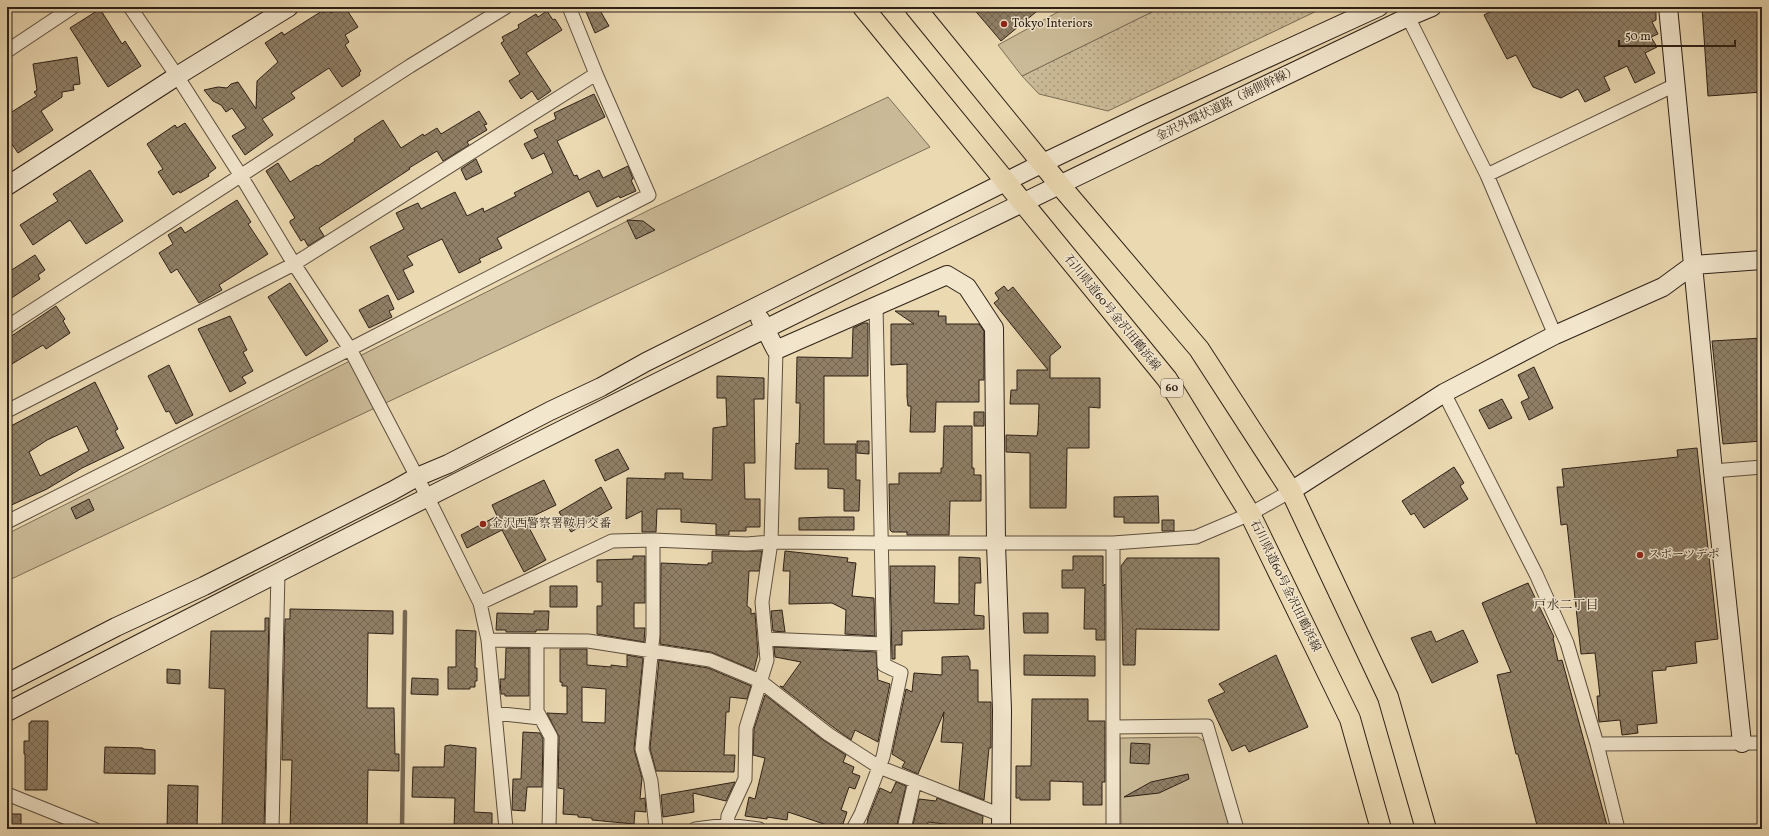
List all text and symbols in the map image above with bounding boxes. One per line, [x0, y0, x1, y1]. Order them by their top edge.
place label: Tokyo Interiors [1012, 16, 1093, 32]
marker: Tokyo Interiors [999, 19, 1009, 29]
scale bar [1619, 22, 1735, 48]
text: 50 m [1625, 29, 1651, 45]
street label: 金沢外環状道路（海側幹線） [1153, 63, 1301, 145]
street label: 石川県道60号金沢田鶴浜線 [1060, 252, 1164, 374]
road number: 60 [1161, 379, 1183, 397]
place label: 金沢西警察署鞍月交番 [491, 516, 611, 532]
street label: 石川県道60号金沢田鶴浜線 [1246, 517, 1324, 655]
marker: 金沢西警察署鞍月交番 [478, 519, 488, 529]
place label: スポーツデポ [1648, 547, 1720, 563]
marker: スポーツデポ [1635, 550, 1645, 560]
district label: 戸水二丁目 [1533, 597, 1599, 615]

